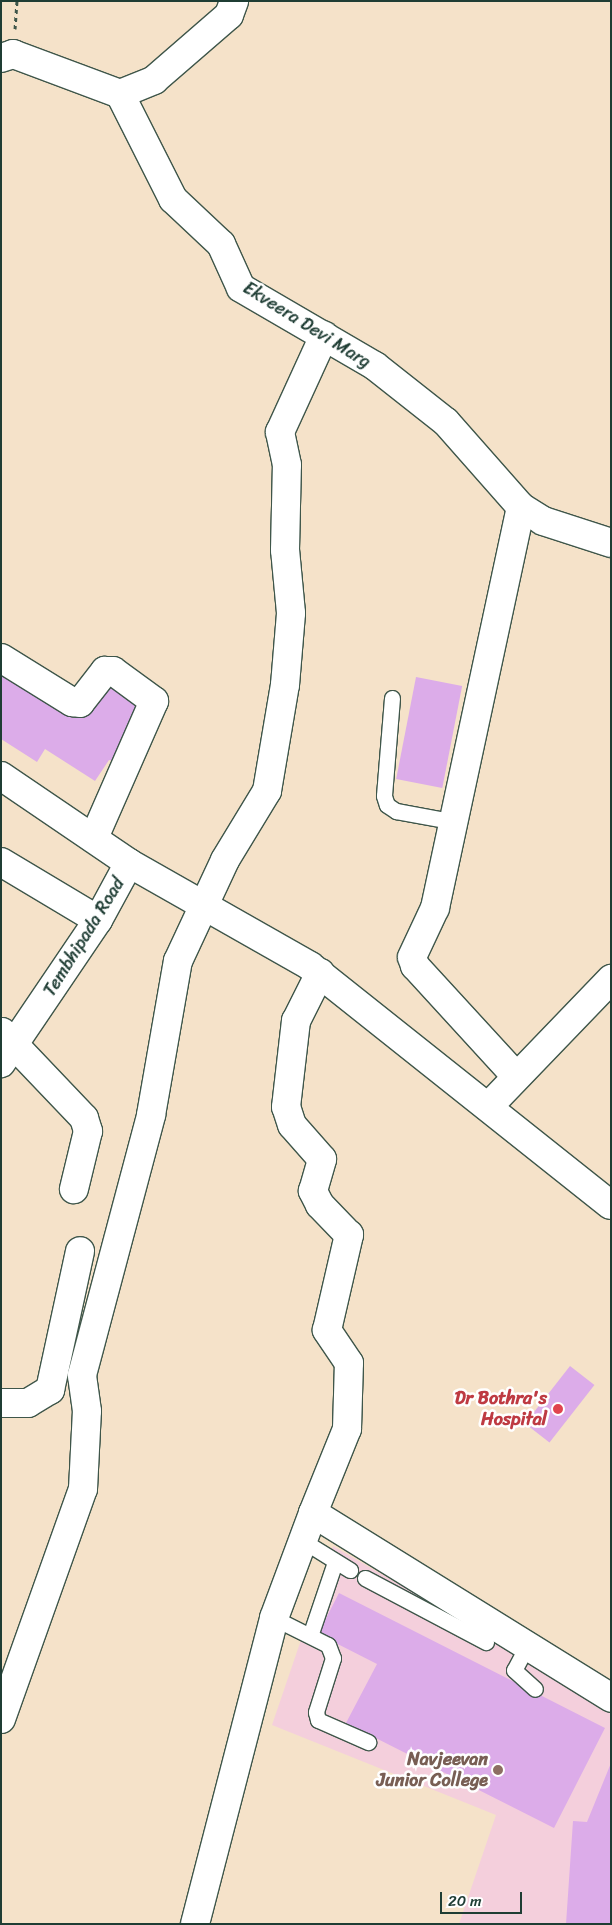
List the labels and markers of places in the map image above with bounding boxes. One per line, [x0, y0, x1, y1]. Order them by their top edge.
place label: Dr Bothra's Hospital [455, 1388, 547, 1430]
marker: Dr Bothra's Hospital [551, 1402, 565, 1416]
place label: Navjeevan Junior College [377, 1749, 488, 1792]
marker: Navjeevan Junior College [492, 1764, 504, 1776]

